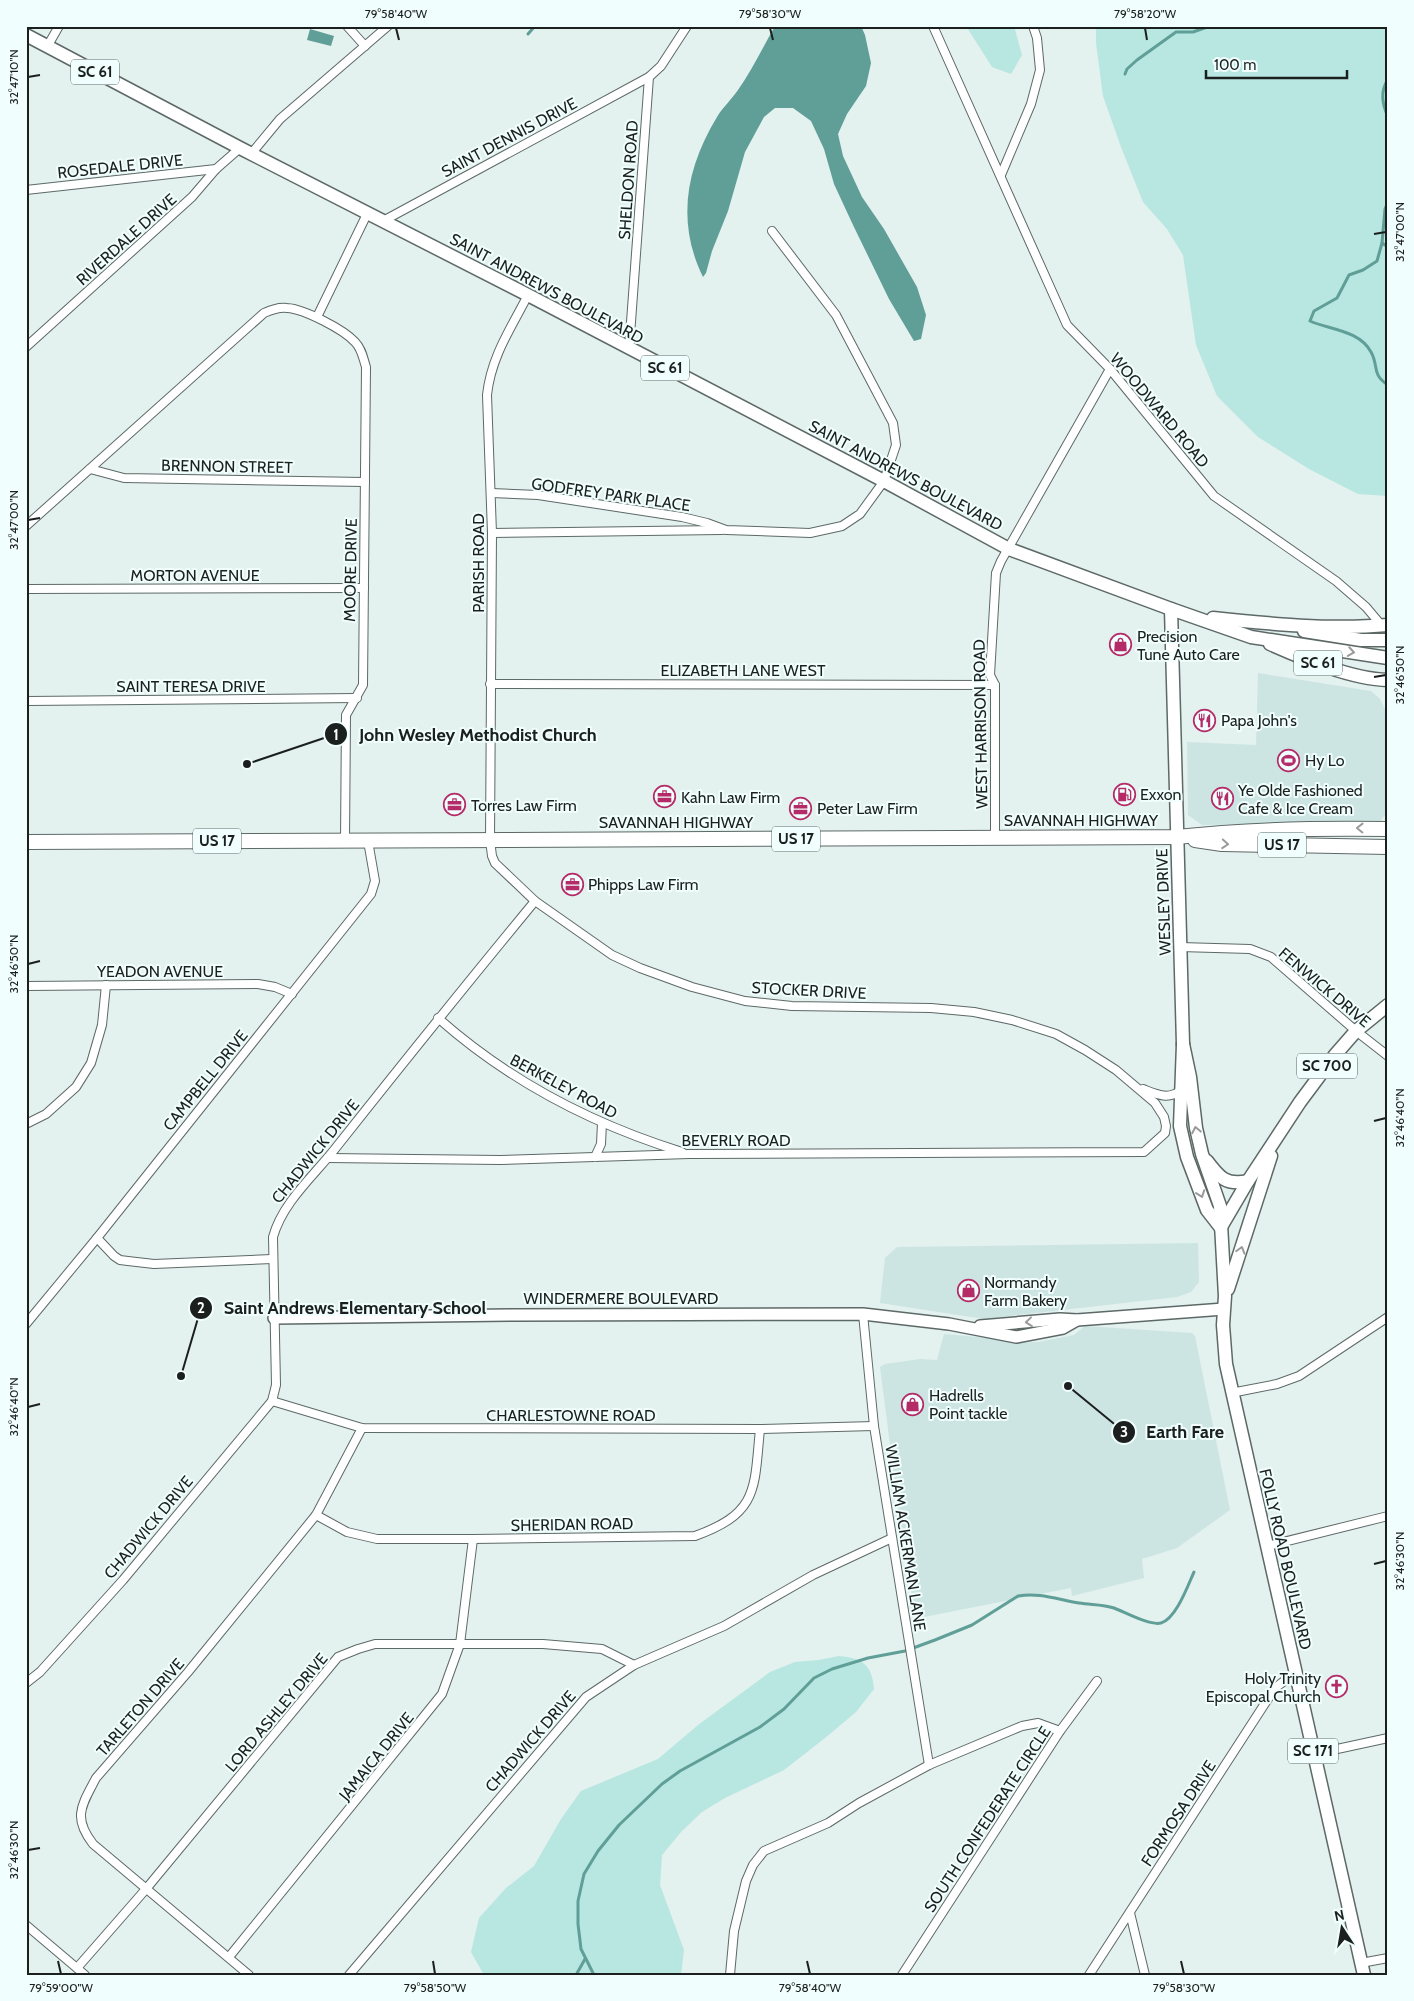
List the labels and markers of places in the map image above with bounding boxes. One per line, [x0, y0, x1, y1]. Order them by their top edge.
place label: Precision Tune Auto Care [1137, 627, 1240, 664]
shop icon: Precision Tune Auto Care [1109, 633, 1133, 657]
restaurant icon: Papa John's [1193, 708, 1217, 732]
place label: Papa John's [1221, 711, 1297, 730]
callout: John Wesley Methodist Church [324, 718, 606, 751]
sports icon: Hy Lo [1277, 748, 1301, 772]
place label: Hy Lo [1305, 751, 1345, 770]
place label: Ye Olde Fashioned Cafe & Ice Cream [1237, 781, 1363, 818]
fuel station icon: Exxon [1112, 782, 1136, 806]
office icon: Kahn Law Firm [653, 785, 677, 809]
place label: Exxon [1140, 785, 1182, 804]
restaurant icon: Ye Olde Fashioned Cafe & Ice Cream [1210, 787, 1234, 811]
place label: Kahn Law Firm [681, 788, 780, 807]
office icon: Torres Law Firm [443, 793, 467, 817]
place label: Torres Law Firm [471, 796, 577, 815]
office icon: Peter Law Firm [789, 796, 813, 820]
place label: Peter Law Firm [817, 799, 918, 818]
office icon: Phipps Law Firm [560, 872, 584, 896]
place label: Phipps Law Firm [588, 875, 699, 894]
place label: Normandy Farm Bakery [984, 1273, 1067, 1310]
shop icon: Normandy Farm Bakery [956, 1279, 980, 1303]
callout: Saint Andrews Elementary School [188, 1291, 496, 1324]
place label: Hadrells Point tackle [929, 1386, 1007, 1423]
shop icon: Hadrells Point tackle [901, 1392, 925, 1416]
callout: Earth Fare [1111, 1416, 1234, 1449]
place label: Holy Trinity Episcopal Church [1206, 1669, 1321, 1706]
church icon: Holy Trinity Episcopal Church [1325, 1675, 1349, 1699]

